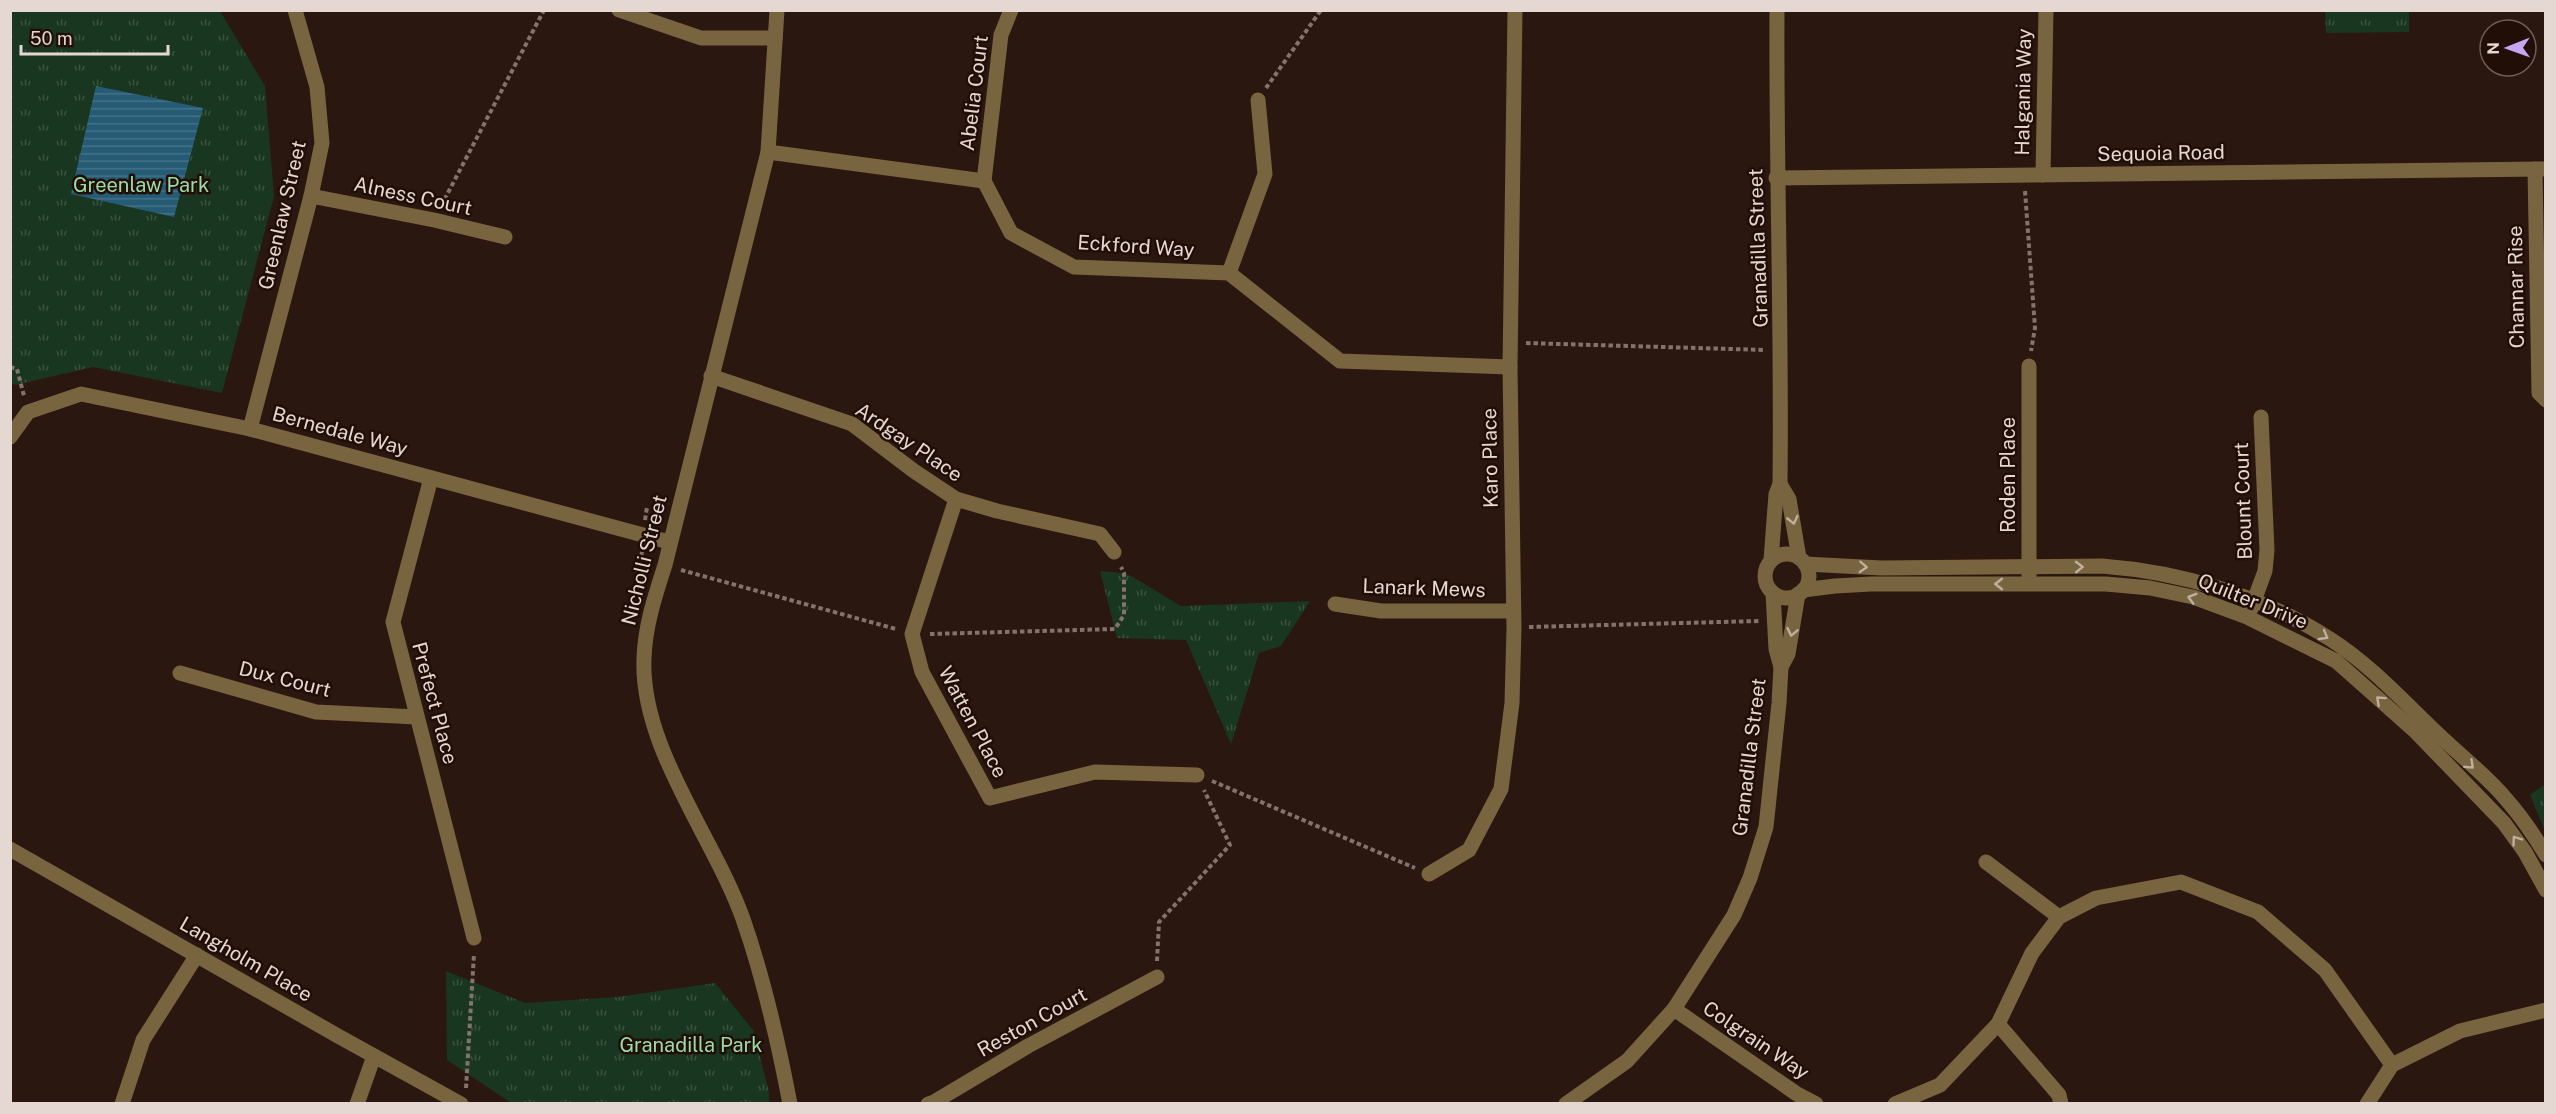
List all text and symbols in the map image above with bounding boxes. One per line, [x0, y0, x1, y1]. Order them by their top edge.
scale bar [21, 18, 168, 56]
north arrow [2478, 18, 2538, 78]
text: 50 m [30, 28, 73, 49]
street label: Halgania Way [2010, 28, 2036, 156]
street label: Abelia Court [955, 34, 993, 152]
text: N [2484, 42, 2503, 55]
street label: Greenlaw Street [253, 138, 311, 292]
street label: Sequoia Road [2097, 140, 2225, 166]
street label: Granadilla Street [1743, 168, 1773, 328]
street label: Alness Court [352, 172, 474, 220]
park label: Greenlaw Park [73, 173, 209, 197]
street label: Channar Rise [2503, 225, 2529, 349]
street label: Eckford Way [1077, 230, 1196, 262]
street label: Ardgay Place [851, 397, 967, 487]
street label: Bernedale Way [270, 401, 411, 461]
street label: Karo Place [1477, 408, 1503, 508]
street label: Roden Place [1996, 417, 2020, 533]
street label: Blount Court [2229, 442, 2257, 560]
street label: Nicholli Street [616, 492, 672, 628]
one-way arrow [1786, 515, 1799, 525]
one-way arrow [2075, 560, 2084, 573]
one-way arrow [1859, 561, 1868, 574]
street label: Quilter Drive [2195, 568, 2311, 634]
street label: Lanark Mews [1362, 574, 1486, 602]
one-way arrow [1994, 578, 2003, 590]
one-way arrow [2188, 593, 2198, 605]
one-way arrow [1786, 626, 1799, 636]
one-way arrow [2318, 629, 2328, 640]
street label: Prefect Place [407, 639, 463, 767]
street label: Dux Court [237, 656, 333, 702]
street label: Watten Place [934, 662, 1012, 782]
street label: Granadilla Street [1727, 677, 1771, 837]
one-way arrow [2376, 696, 2387, 707]
one-way arrow [2464, 758, 2474, 769]
one-way arrow [2512, 835, 2523, 846]
street label: Langholm Place [175, 911, 317, 1007]
street label: Reston Court [973, 982, 1091, 1062]
street label: Colgrain Way [1698, 996, 1814, 1084]
park label: Granadilla Park [619, 1033, 763, 1057]

